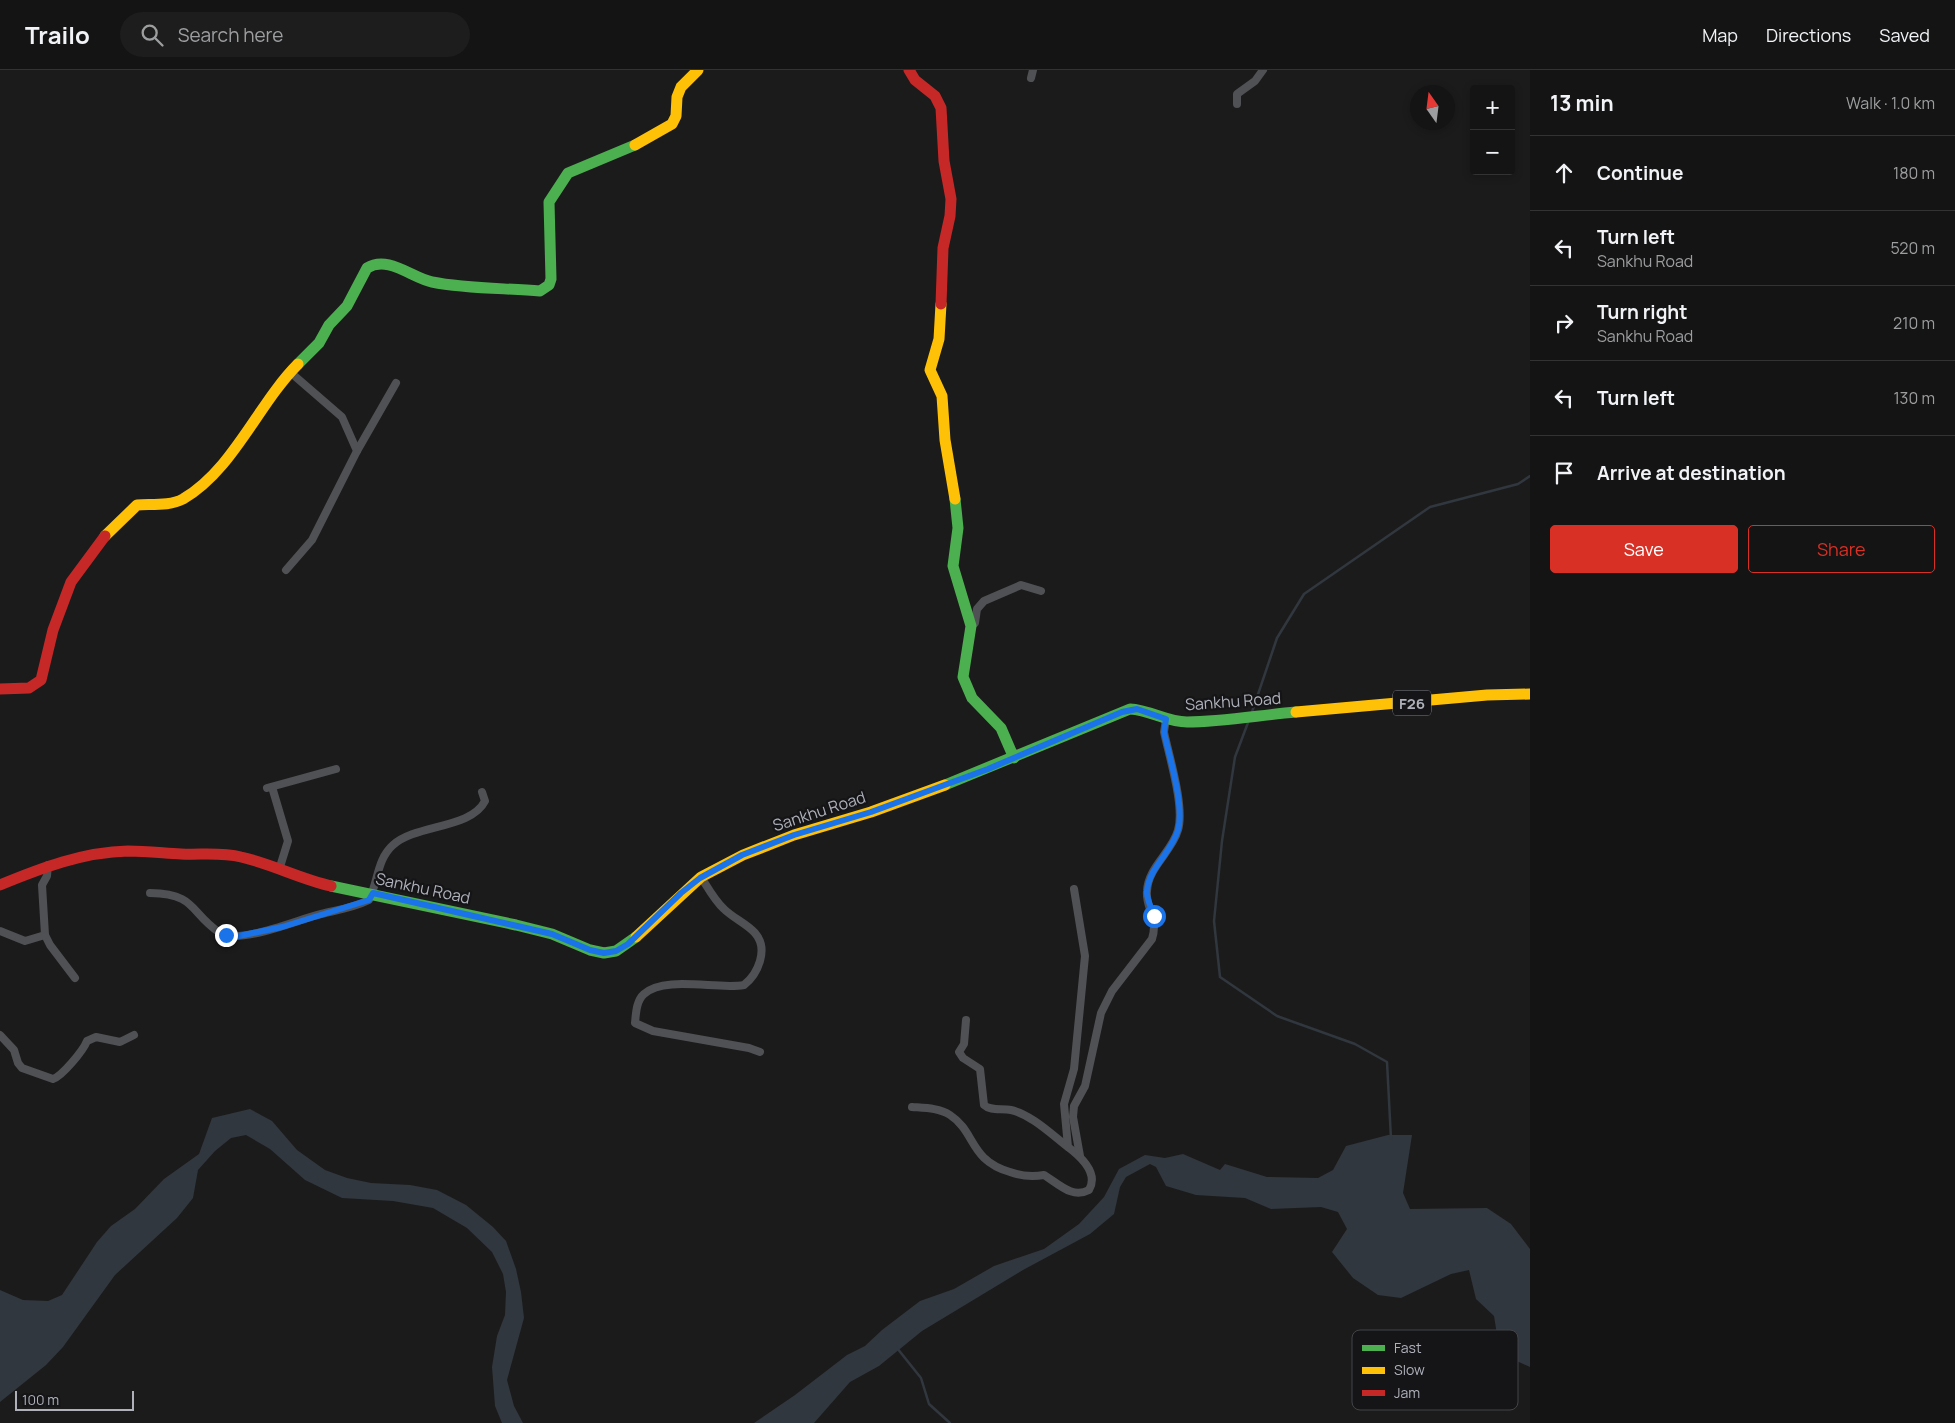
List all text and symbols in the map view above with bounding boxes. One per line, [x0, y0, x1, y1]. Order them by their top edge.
search box [120, 12, 470, 57]
text: Trailo [25, 18, 90, 51]
icon: search [138, 21, 166, 49]
text: Search here [178, 22, 283, 48]
text: Map [1702, 23, 1738, 47]
text: Directions [1766, 23, 1851, 47]
text: Saved [1879, 23, 1930, 47]
north arrow [1410, 85, 1455, 130]
map controls [1470, 85, 1515, 175]
button: + [1470, 85, 1515, 130]
text: 13 min [1550, 89, 1614, 117]
text: Walk · 1.0 km [1846, 92, 1935, 114]
button: − [1470, 130, 1515, 175]
icon: ahead [1550, 159, 1578, 187]
text: Continue [1597, 160, 1683, 186]
text: 180 m [1893, 162, 1935, 184]
text: Turn left [1597, 224, 1675, 250]
icon: left [1550, 234, 1578, 262]
text: 520 m [1891, 237, 1935, 259]
text: Sankhu Road [1597, 250, 1693, 272]
text: Turn right [1597, 299, 1687, 325]
icon: right [1550, 309, 1578, 337]
text: 210 m [1893, 312, 1935, 334]
text: Sankhu Road [1597, 325, 1693, 347]
icon: left [1550, 384, 1578, 412]
text: Turn left [1597, 385, 1675, 411]
text: 130 m [1893, 387, 1935, 409]
icon: arrive [1550, 459, 1578, 487]
text: Arrive at destination [1597, 460, 1786, 486]
button: Save [1550, 525, 1738, 573]
button: Share [1748, 525, 1935, 573]
street label: Sankhu Road [1184, 687, 1282, 715]
road number: F26 [1393, 690, 1431, 716]
street label: Sankhu Road [770, 786, 868, 836]
street label: Sankhu Road [374, 867, 472, 909]
route start [1143, 905, 1166, 928]
route end [215, 924, 238, 947]
legend [1352, 1330, 1518, 1410]
text: Fast [1394, 1338, 1422, 1357]
text: Slow [1394, 1360, 1425, 1379]
text: Jam [1394, 1383, 1420, 1402]
scale bar [15, 1388, 134, 1411]
text: 100 m [22, 1390, 59, 1409]

